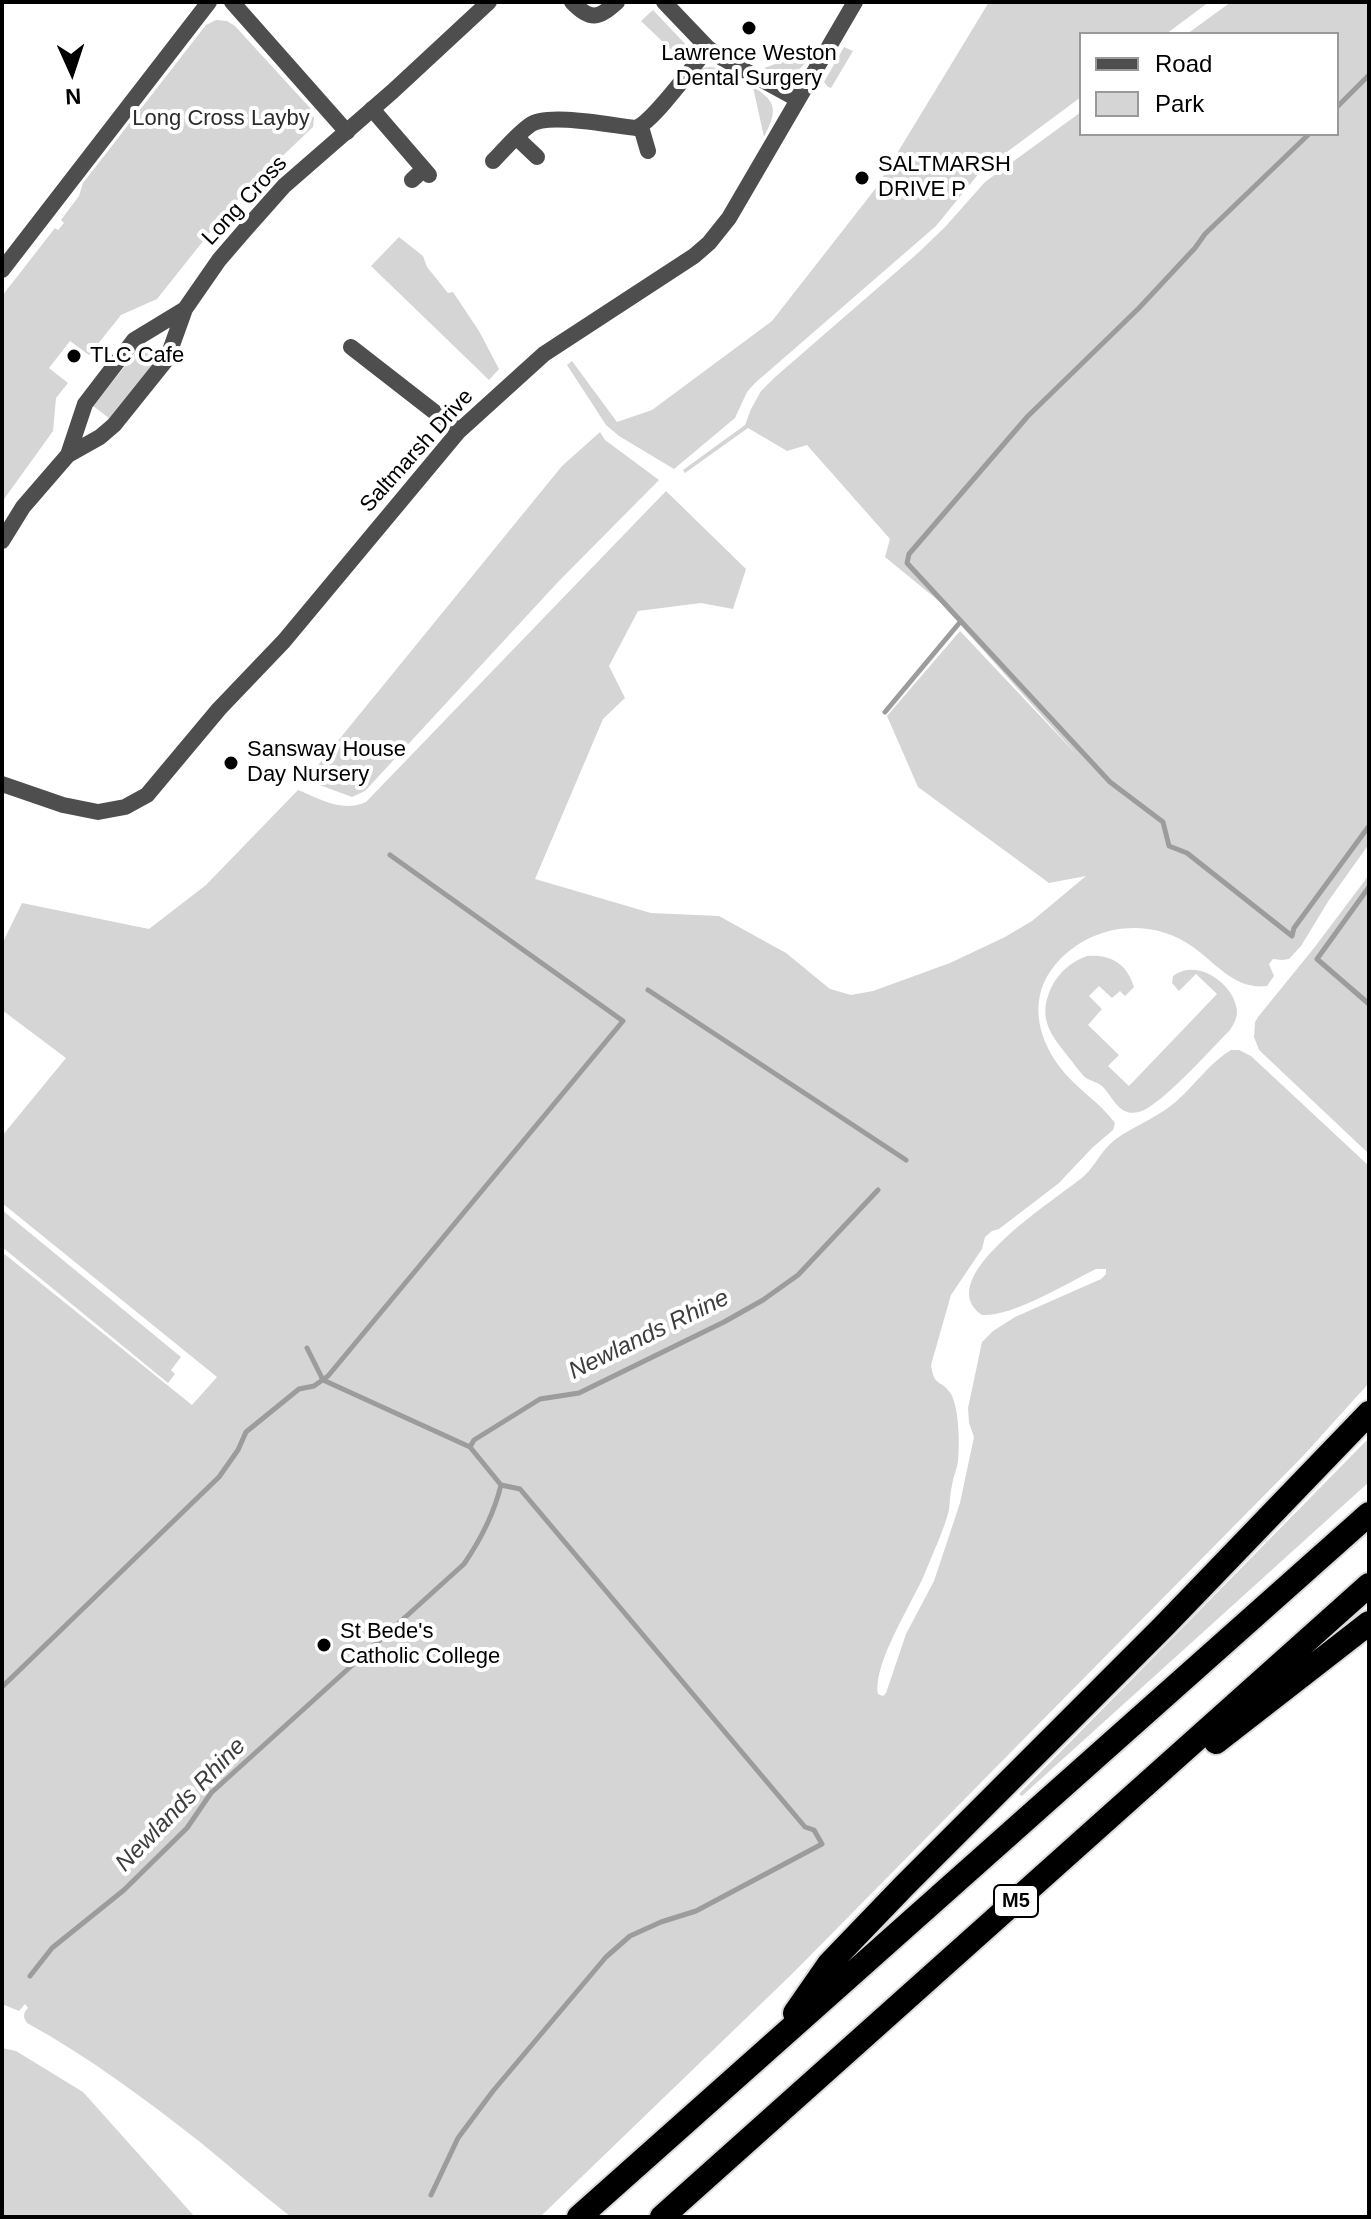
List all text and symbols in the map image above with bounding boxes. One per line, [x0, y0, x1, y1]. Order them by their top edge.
marker: Lawrence Weston Dental Surgery [740, 19, 758, 37]
north arrow [32, 32, 112, 112]
legend [1079, 32, 1339, 136]
place label: Lawrence Weston Dental Surgery [661, 41, 837, 92]
text: Road [1155, 50, 1212, 77]
text: N [65, 84, 82, 109]
text: Park [1155, 90, 1204, 117]
park label: Long Cross Layby [132, 106, 310, 132]
street label: Long Cross [197, 151, 293, 251]
place label: SALTMARSH DRIVE P [878, 152, 1011, 204]
marker: SALTMARSH DRIVE P [853, 169, 871, 187]
place label: TLC Cafe [90, 343, 184, 369]
marker: TLC Cafe [65, 347, 83, 365]
street label: Saltmarsh Drive [355, 384, 479, 518]
place label: Sansway House Day Nursery [247, 737, 406, 788]
marker: Sansway House Day Nursery [222, 754, 240, 772]
water label: Newlands Rhine [564, 1284, 734, 1386]
place label: St Bede's Catholic College [340, 1619, 500, 1670]
marker: St Bede's Catholic College [315, 1636, 333, 1654]
water label: Newlands Rhine [110, 1732, 252, 1878]
road number: M5 [994, 1885, 1038, 1917]

